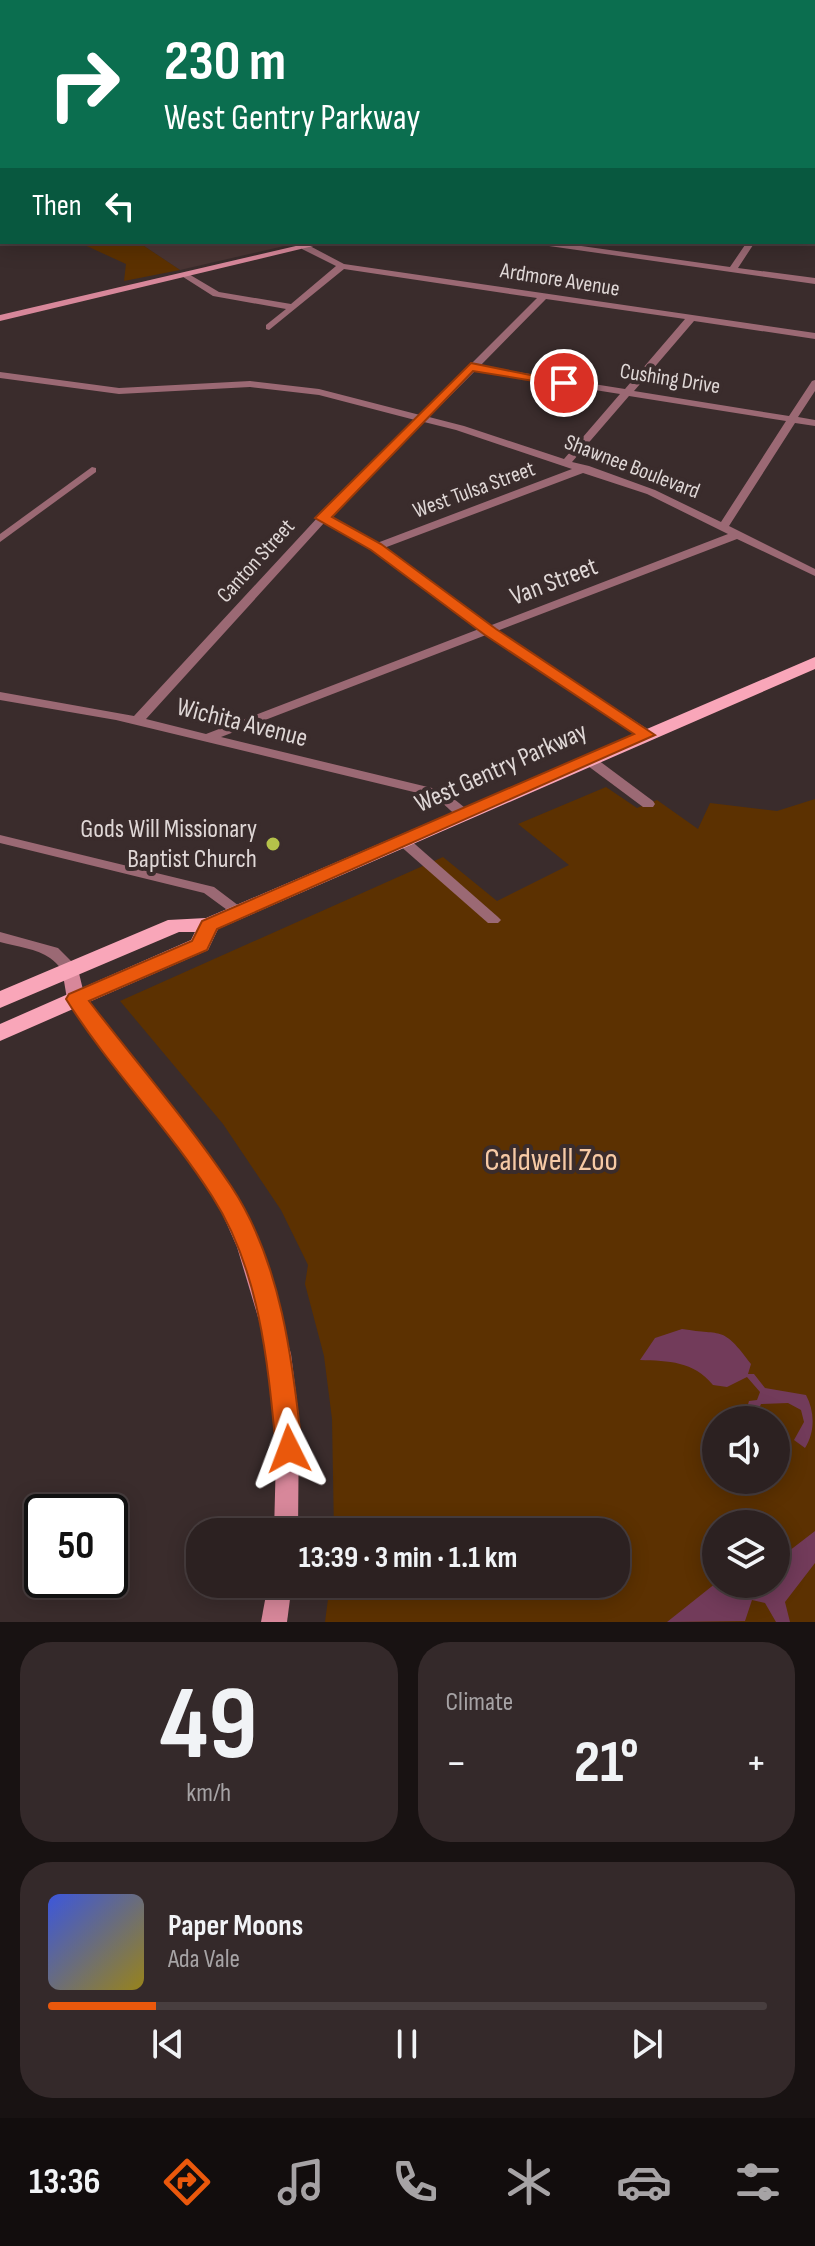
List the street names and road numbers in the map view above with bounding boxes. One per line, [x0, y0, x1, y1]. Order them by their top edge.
street label: Ardmore Avenue [497, 257, 622, 303]
street label: Cushing Drive [618, 358, 722, 400]
street label: Shawnee Boulevard [560, 429, 704, 505]
street label: West Tulsa Street [409, 455, 539, 525]
street label: Canton Street [211, 513, 301, 608]
street label: Van Street [506, 551, 602, 613]
street label: Wichita Avenue [173, 692, 311, 754]
street label: West Gentry Parkway [410, 716, 592, 820]

